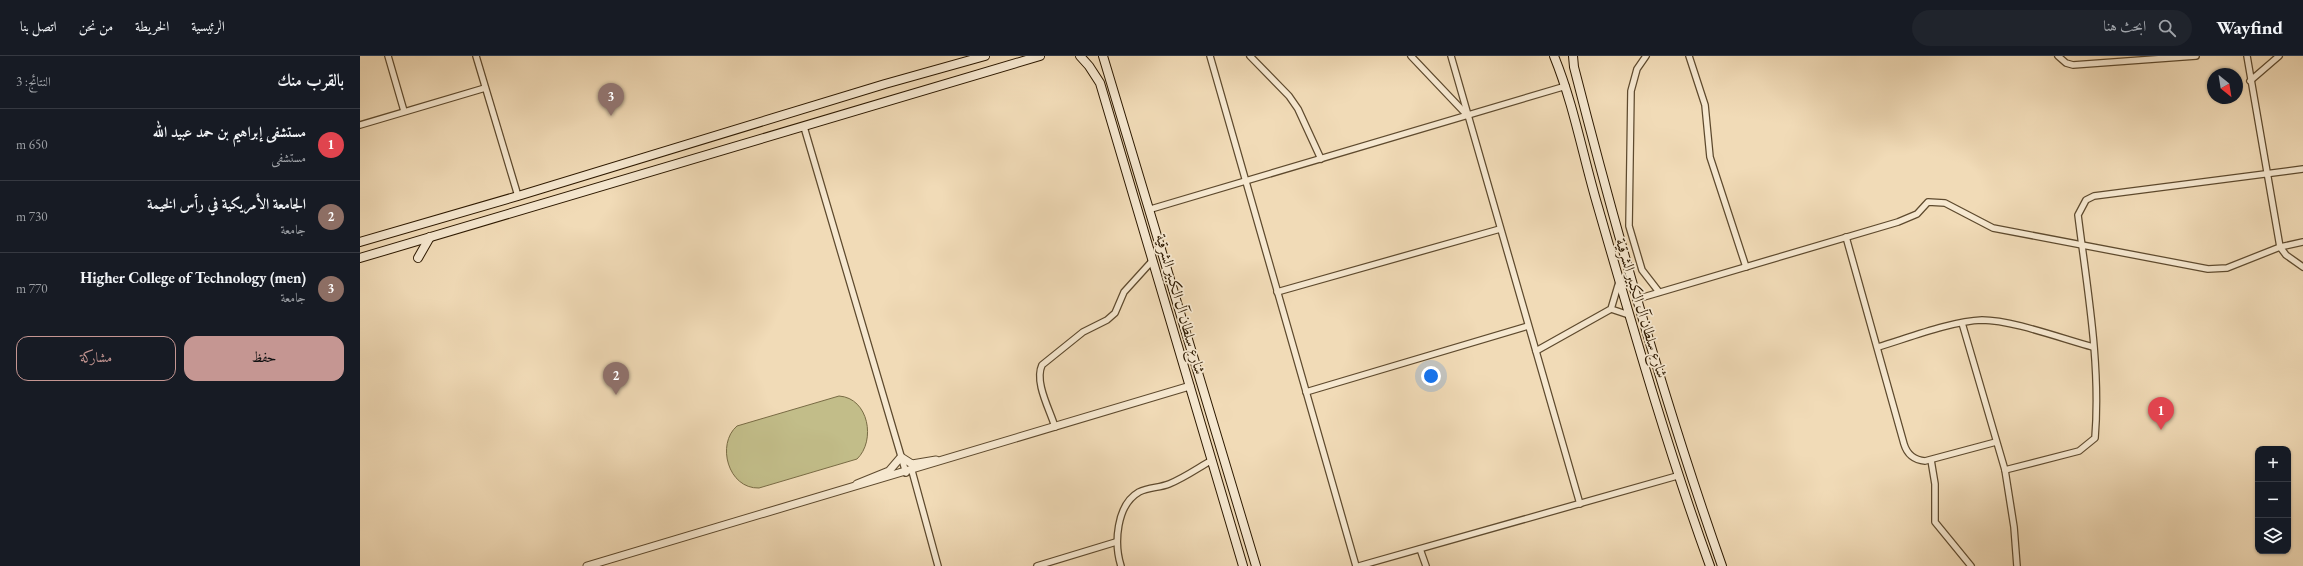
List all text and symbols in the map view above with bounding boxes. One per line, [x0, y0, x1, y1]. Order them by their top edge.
search box [1912, 10, 2192, 46]
text: Wayfind [2216, 15, 2283, 40]
text: ابحث هنا [2103, 16, 2146, 35]
text: اتصل بنا [20, 17, 57, 35]
text: من نحن [79, 17, 113, 35]
text: الخريطة [135, 17, 169, 35]
text: الرئيسية [191, 17, 225, 35]
icon: search [2156, 17, 2178, 39]
north arrow [2207, 68, 2243, 104]
text: بالقرب منك [277, 69, 344, 91]
text: النتائج: 3 [16, 73, 51, 90]
pin: 3 [598, 83, 624, 116]
text: مستشفى إبراهيم بن حمد عبيد الله [153, 122, 306, 141]
text: 650 m [16, 136, 47, 153]
text: 1 [328, 136, 334, 153]
text: مستشفى [271, 149, 306, 166]
text: الجامعة الأمريكية في رأس الخيمة [147, 194, 306, 213]
text: 730 m [16, 208, 47, 225]
text: 2 [328, 208, 334, 225]
text: جامعة [280, 221, 306, 238]
street label: شارع سلطان آل الكبير الشرقية [1148, 232, 1210, 377]
street label: شارع سلطان آل الكبير الشرقية [1608, 236, 1672, 381]
text: Higher College of Technology (men) [80, 268, 306, 287]
text: 770 m [16, 280, 47, 297]
text: 3 [328, 280, 334, 297]
text: جامعة [280, 289, 306, 306]
button: مشاركة [16, 336, 176, 381]
button: حفظ [184, 336, 344, 381]
pin: 2 [603, 362, 629, 395]
your location [1421, 366, 1441, 386]
pin: 1 [2148, 397, 2174, 430]
map controls [2255, 446, 2291, 554]
button: + [2255, 446, 2291, 482]
button: − [2255, 482, 2291, 518]
button: layers [2255, 518, 2291, 554]

